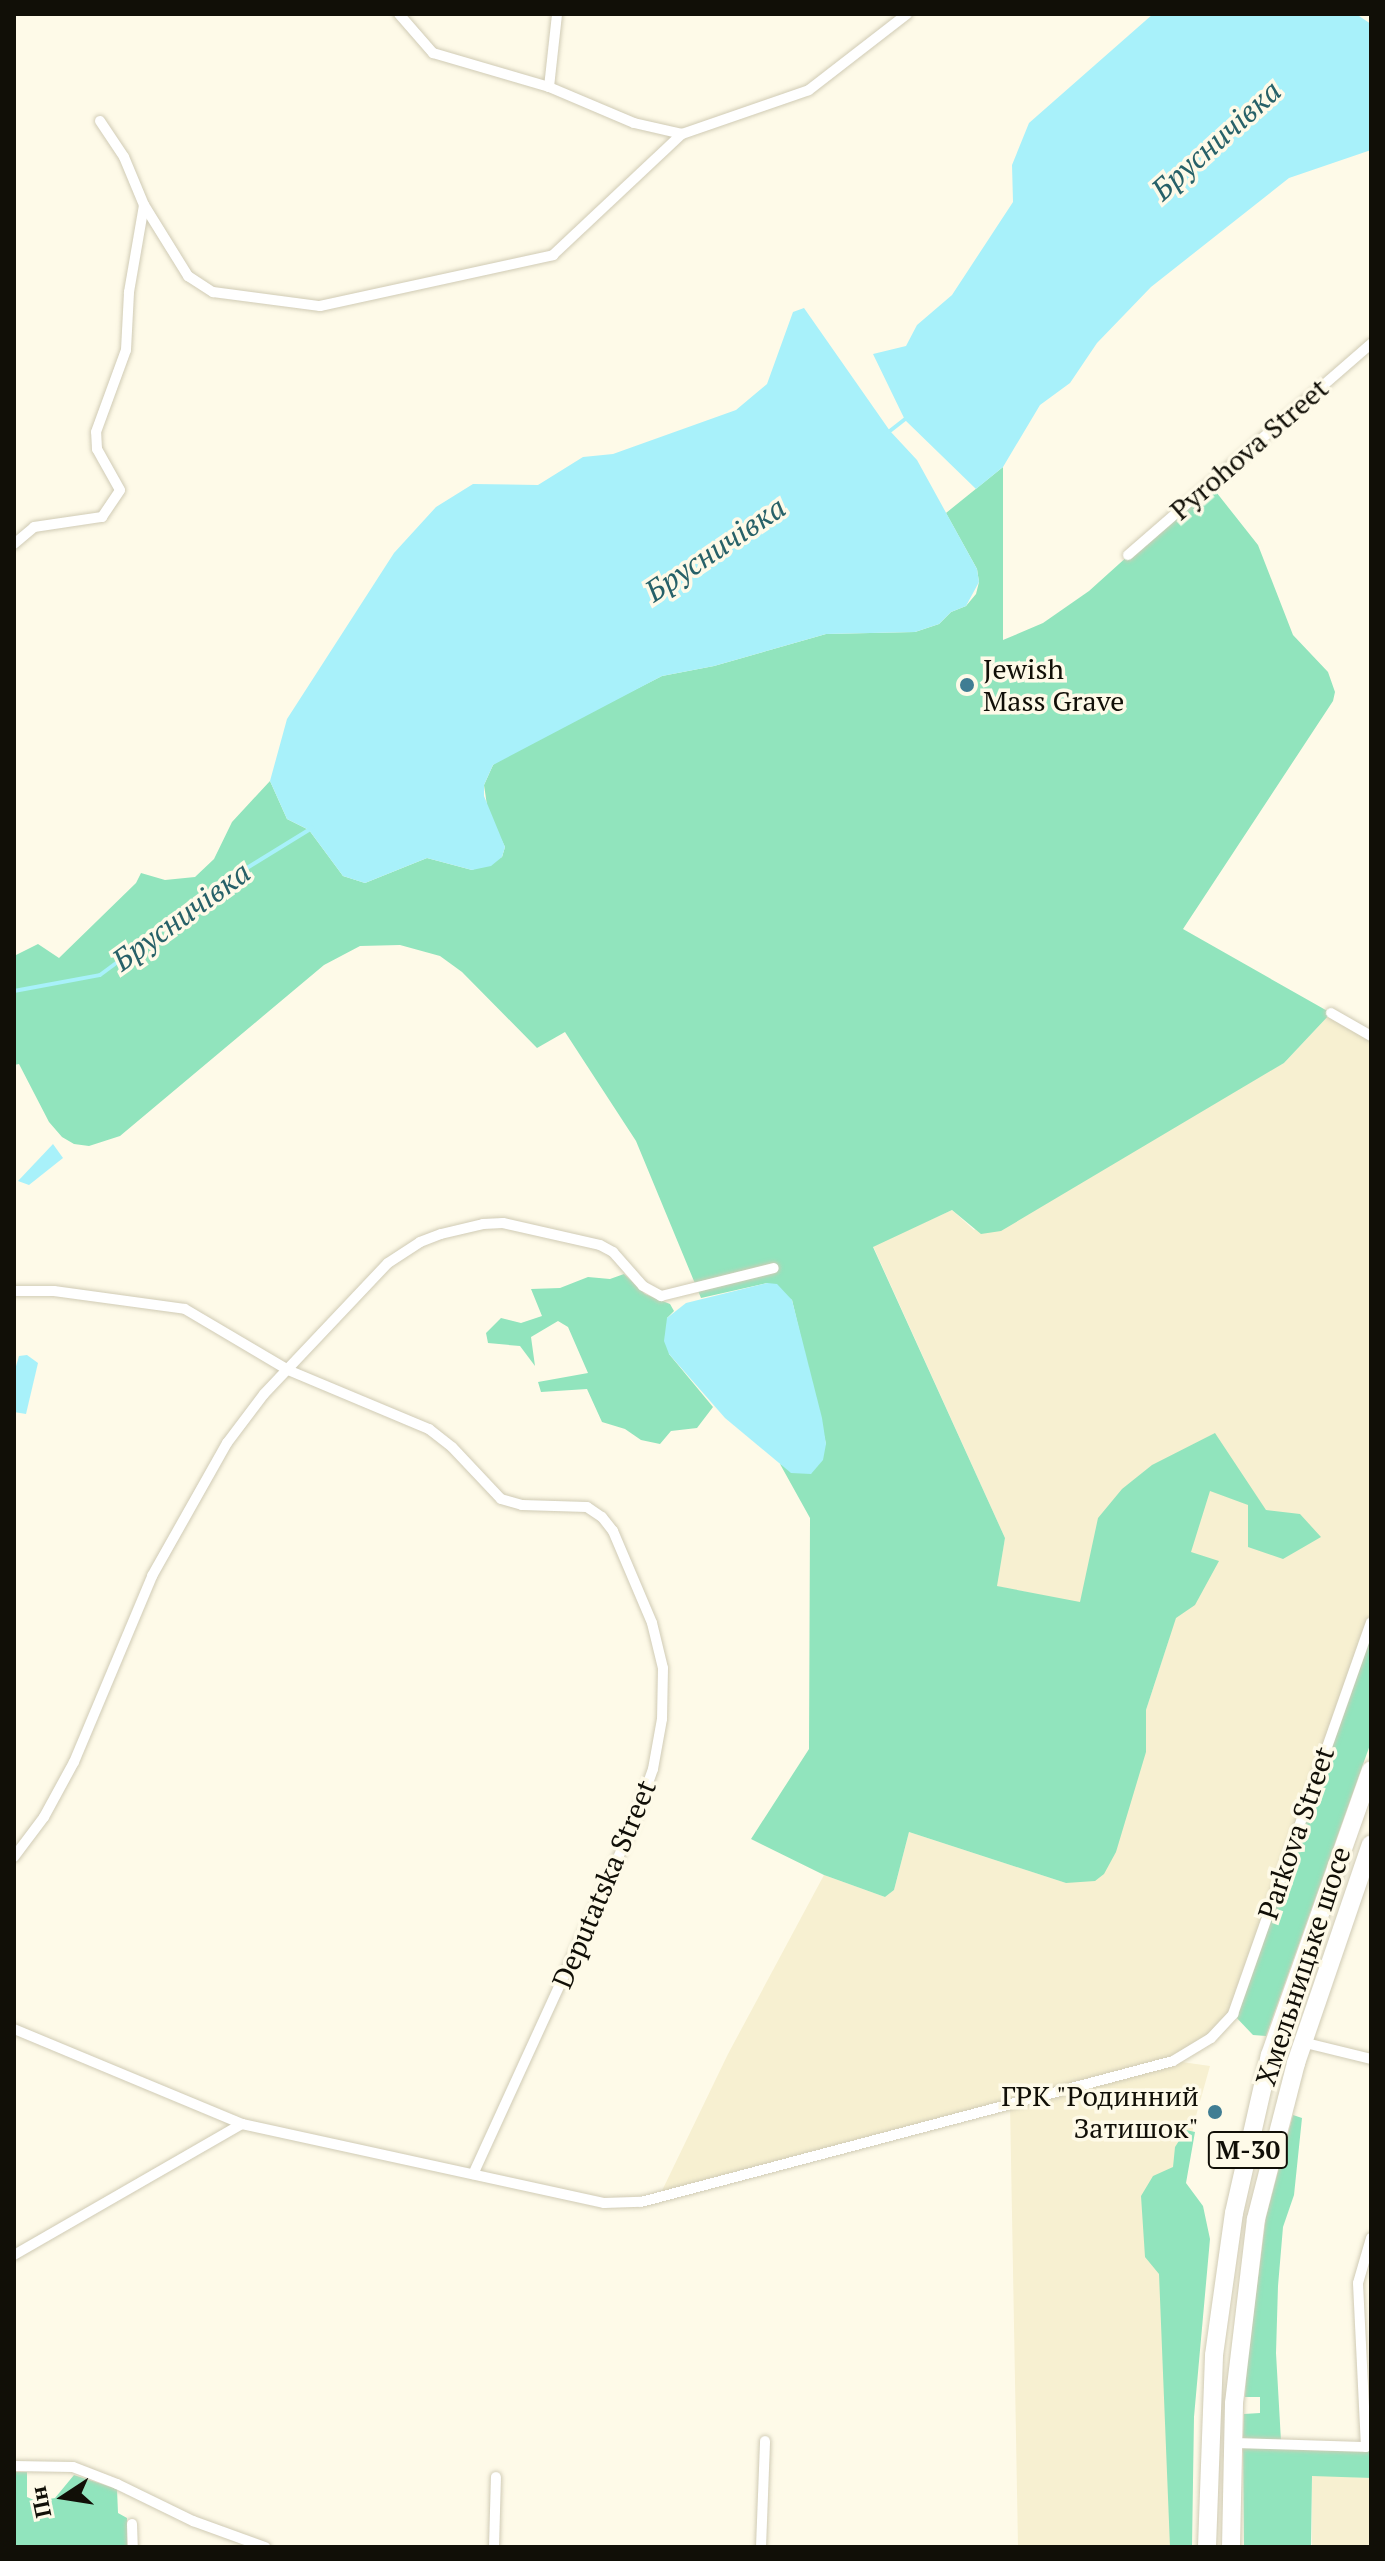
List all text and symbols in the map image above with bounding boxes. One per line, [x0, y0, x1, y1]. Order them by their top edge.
water label: Брусничівка [1144, 73, 1288, 207]
street label: Pyrohova Street [1163, 371, 1335, 527]
water label: Брусничівка [638, 489, 792, 609]
place label: Jewish Mass Grave [983, 652, 1124, 718]
marker: Jewish Mass Grave [958, 676, 976, 694]
water label: Брусничівка [105, 854, 257, 978]
street label: Parkova Street [1251, 1742, 1341, 1924]
street label: Deputatska Street [545, 1775, 663, 1993]
street label: Хмельницьке шосе [1249, 1842, 1357, 2090]
place label: ГРК "Родинний Затишок" [1000, 2079, 1199, 2145]
marker: ГРК "Родинний Затишок" [1206, 2103, 1224, 2121]
road number: М-30 [1206, 2128, 1290, 2172]
north arrow [24, 2457, 104, 2537]
text: Пн [23, 2484, 57, 2520]

